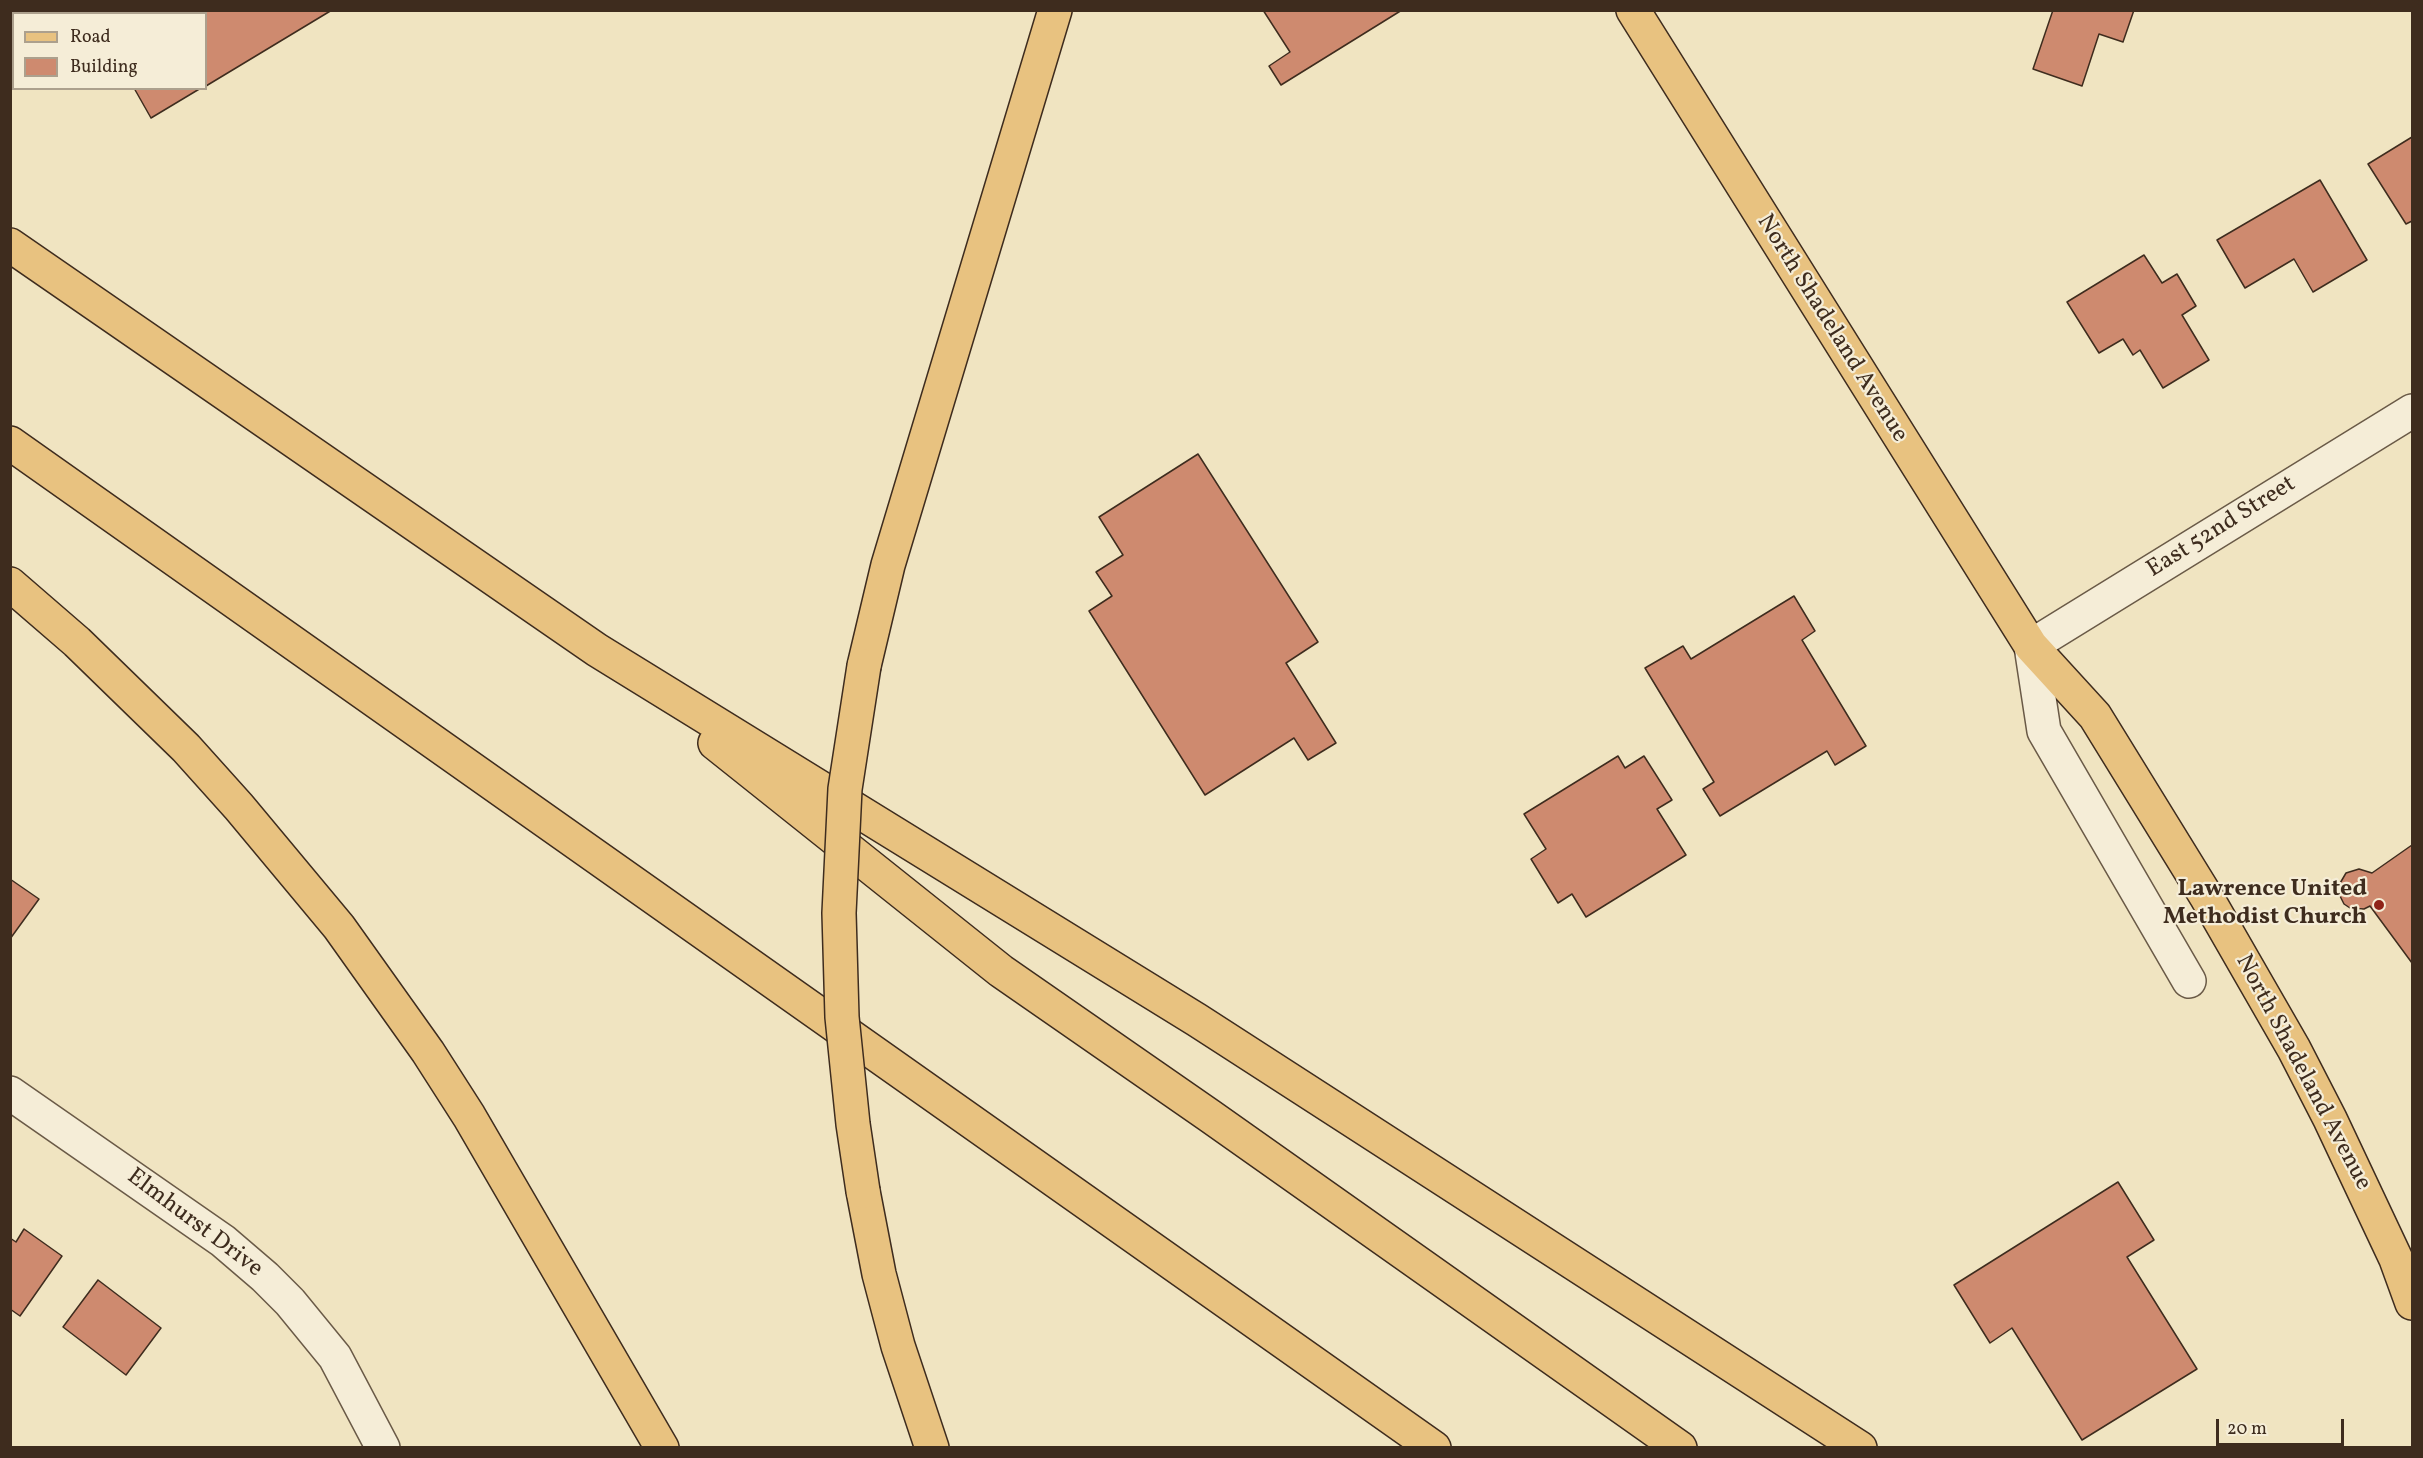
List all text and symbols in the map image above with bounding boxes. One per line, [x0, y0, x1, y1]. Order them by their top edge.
legend [12, 12, 207, 90]
text: Road [70, 25, 111, 50]
text: Building [70, 55, 138, 80]
street label: North Shadeland Avenue [1749, 210, 1913, 448]
street label: East 52nd Street [2142, 471, 2302, 585]
place label: Lawrence United Methodist Church [2163, 877, 2367, 933]
marker: Lawrence United Methodist Church [2372, 898, 2386, 912]
street label: North Shadeland Avenue [2228, 950, 2376, 1196]
street label: Elmhurst Drive [120, 1163, 268, 1285]
scale bar [2219, 1407, 2346, 1445]
text: 20 m [2227, 1417, 2267, 1442]

